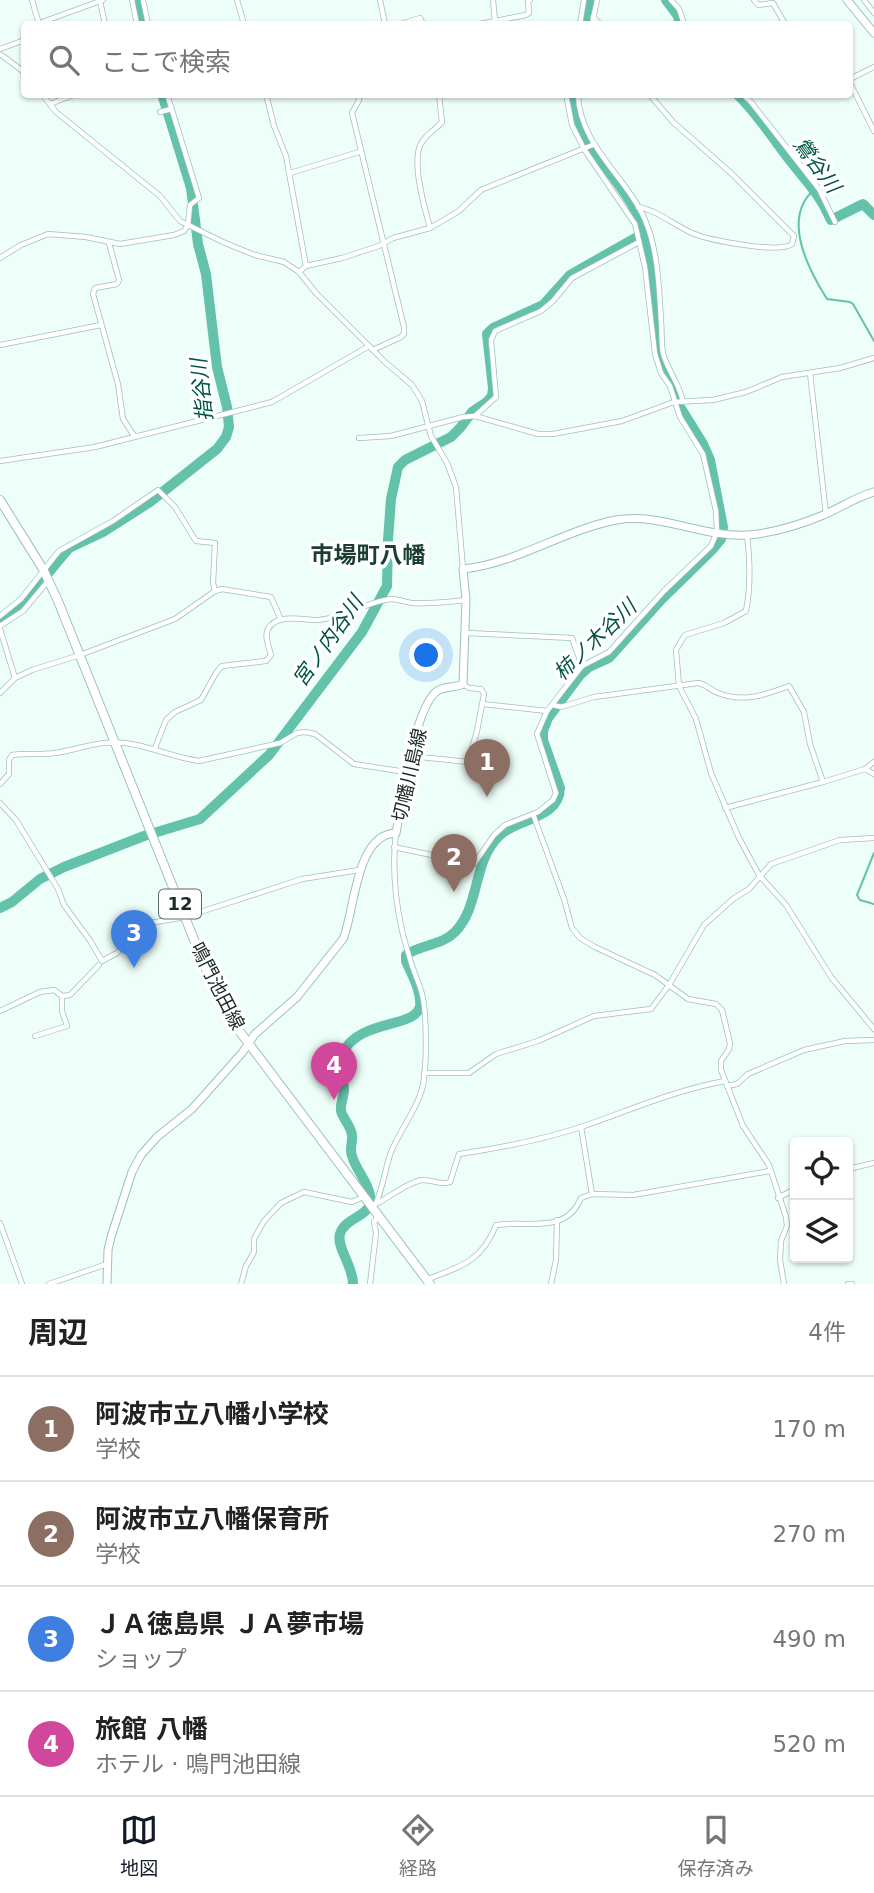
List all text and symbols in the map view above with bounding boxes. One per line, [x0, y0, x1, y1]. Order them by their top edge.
search box [21, 21, 853, 98]
icon: search [45, 41, 83, 79]
text: ここで検索 [101, 47, 231, 77]
water label: 鶯谷川 [789, 132, 846, 199]
water label: 指谷川 [187, 355, 217, 423]
district label: 市場町八幡 [311, 542, 426, 568]
water label: 宮ノ内谷川 [288, 589, 369, 691]
water label: 柿ノ木谷川 [549, 594, 643, 685]
your location [409, 638, 443, 672]
street label: 切幡川島線 [388, 726, 430, 824]
pin: 1 [464, 739, 510, 797]
pin: 2 [431, 834, 477, 892]
road number: 12 [159, 890, 201, 918]
pin: 3 [111, 910, 157, 968]
street label: 鳴門池田線 [187, 939, 249, 1033]
pin: 4 [311, 1042, 357, 1100]
map controls [790, 1137, 853, 1263]
button: locate [790, 1137, 853, 1200]
button: layers [790, 1200, 853, 1263]
text: 周辺 [28, 1315, 88, 1350]
text: 4件 [808, 1319, 846, 1345]
text: 阿波市立八幡小学校 [95, 1399, 329, 1429]
text: 1 [43, 1416, 59, 1442]
text: 170 m [772, 1416, 846, 1442]
text: 学校 [95, 1436, 141, 1462]
text: 阿波市立八幡保育所 [95, 1504, 329, 1534]
text: 2 [43, 1521, 59, 1547]
text: 270 m [772, 1521, 846, 1547]
text: 学校 [95, 1541, 141, 1567]
text: ＪＡ徳島県 ＪＡ夢市場 [95, 1609, 364, 1639]
text: 3 [43, 1626, 59, 1652]
text: 490 m [772, 1626, 846, 1652]
text: ショップ [95, 1646, 187, 1672]
text: 旅館 八幡 [95, 1714, 208, 1744]
text: 4 [43, 1731, 59, 1757]
text: 520 m [772, 1731, 846, 1757]
text: ホテル · 鳴門池田線 [95, 1751, 301, 1777]
tab: 地図 [120, 1811, 158, 1880]
tab: 経路 [399, 1811, 437, 1880]
tab: 保存済み [678, 1811, 754, 1880]

